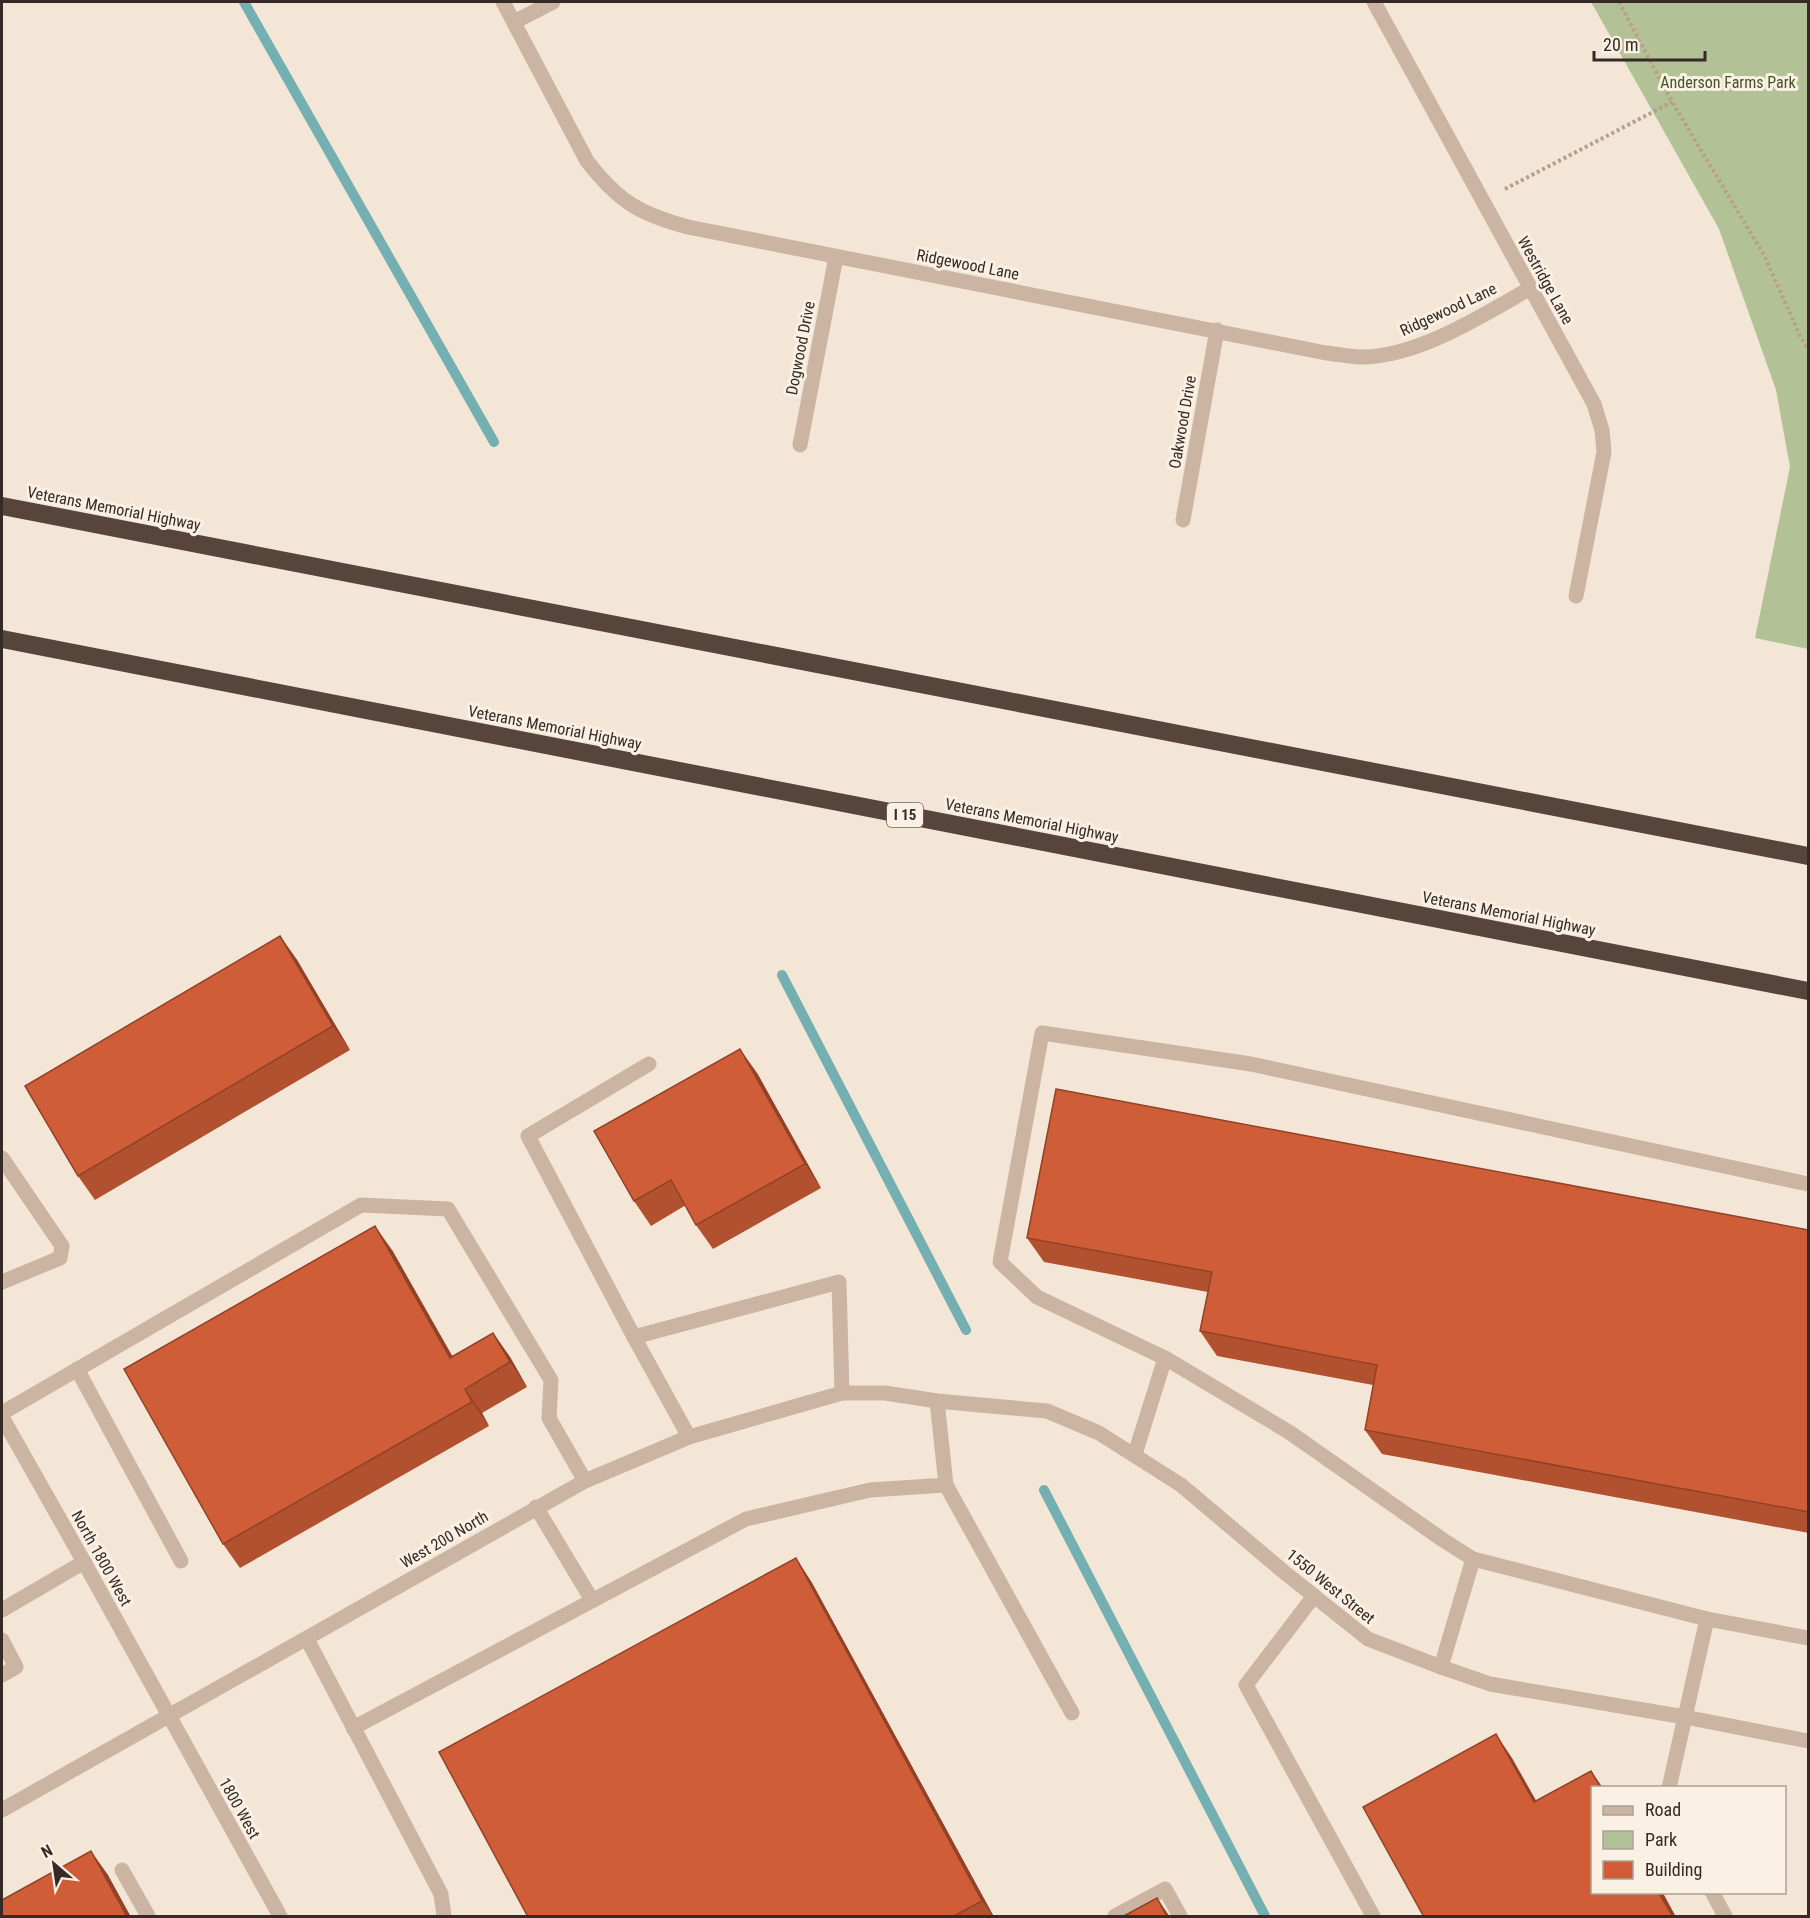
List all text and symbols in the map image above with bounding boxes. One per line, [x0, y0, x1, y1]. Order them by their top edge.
scale bar [1594, 24, 1705, 62]
text: 20 m [1603, 34, 1638, 55]
park label: Anderson Farms Park [1660, 73, 1797, 92]
street label: Westridge Lane [1514, 233, 1578, 328]
street label: Ridgewood Lane [915, 245, 1021, 284]
street label: Ridgewood Lane [1397, 279, 1499, 340]
street label: Dogwood Drive [782, 300, 819, 397]
street label: Oakwood Drive [1165, 374, 1200, 470]
street label: Veterans Memorial Highway [26, 482, 203, 535]
street label: Veterans Memorial Highway [467, 701, 644, 754]
street label: Veterans Memorial Highway [944, 794, 1121, 847]
road number: I 15 [887, 803, 923, 827]
street label: Veterans Memorial Highway [1421, 887, 1598, 940]
street label: North 1800 West [68, 1507, 136, 1609]
street label: West 200 North [397, 1507, 492, 1572]
street label: 1550 West Street [1283, 1545, 1379, 1628]
street label: 1800 West [215, 1774, 264, 1842]
legend [1591, 1786, 1786, 1894]
text: Road [1645, 1799, 1681, 1820]
text: Park [1645, 1829, 1677, 1850]
north arrow [24, 1834, 84, 1894]
text: N [38, 1841, 56, 1862]
text: Building [1645, 1859, 1702, 1880]

